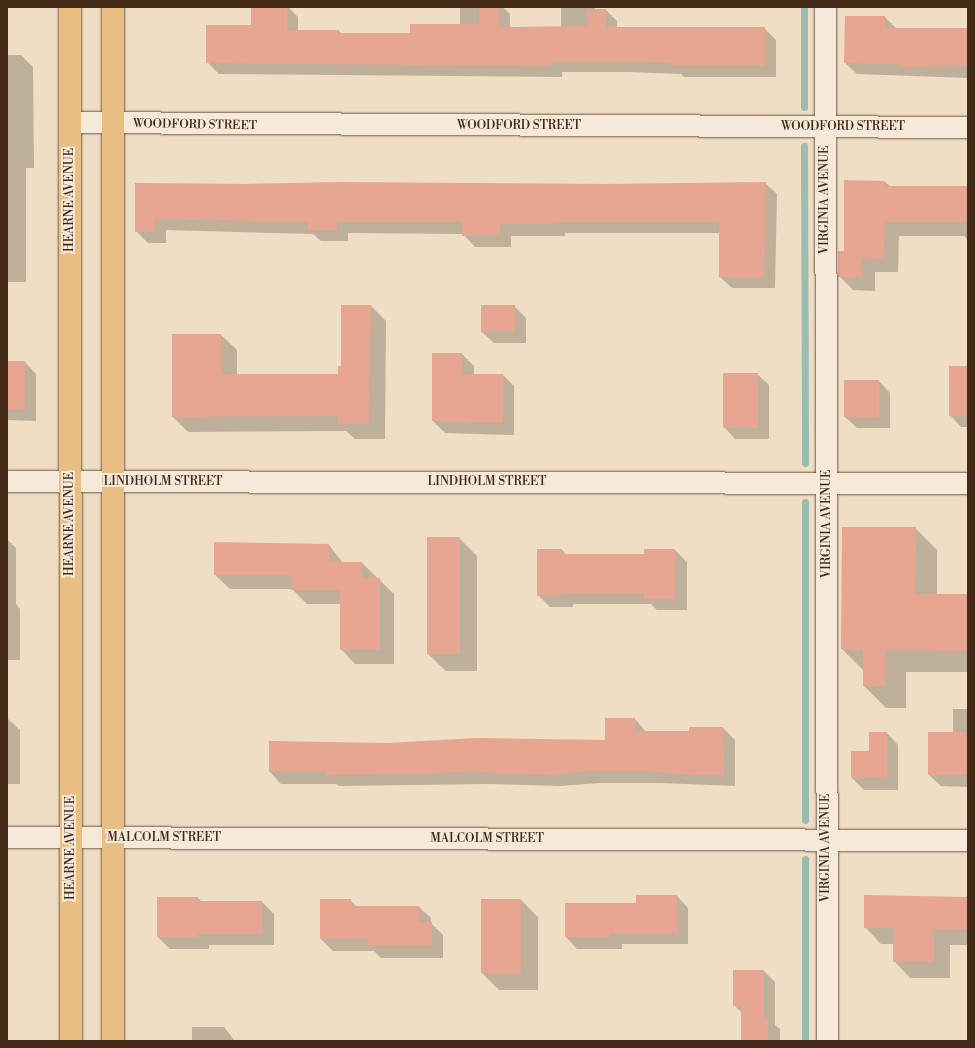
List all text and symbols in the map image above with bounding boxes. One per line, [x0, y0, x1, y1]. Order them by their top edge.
street label: WOODFORD STREET [133, 117, 257, 133]
street label: WOODFORD STREET [457, 119, 581, 133]
street label: WOODFORD STREET [781, 120, 905, 134]
street label: VIRGINIA AVENUE [818, 146, 832, 254]
street label: HEARNE AVENUE [63, 148, 77, 252]
street label: VIRGINIA AVENUE [820, 470, 834, 578]
street label: HEARNE AVENUE [63, 472, 77, 576]
street label: LINDHOLM STREET [103, 475, 223, 489]
street label: LINDHOLM STREET [427, 475, 547, 489]
street label: VIRGINIA AVENUE [819, 794, 833, 902]
street label: HEARNE AVENUE [64, 796, 78, 900]
street label: MALCOLM STREET [107, 831, 221, 845]
street label: MALCOLM STREET [430, 832, 544, 846]

